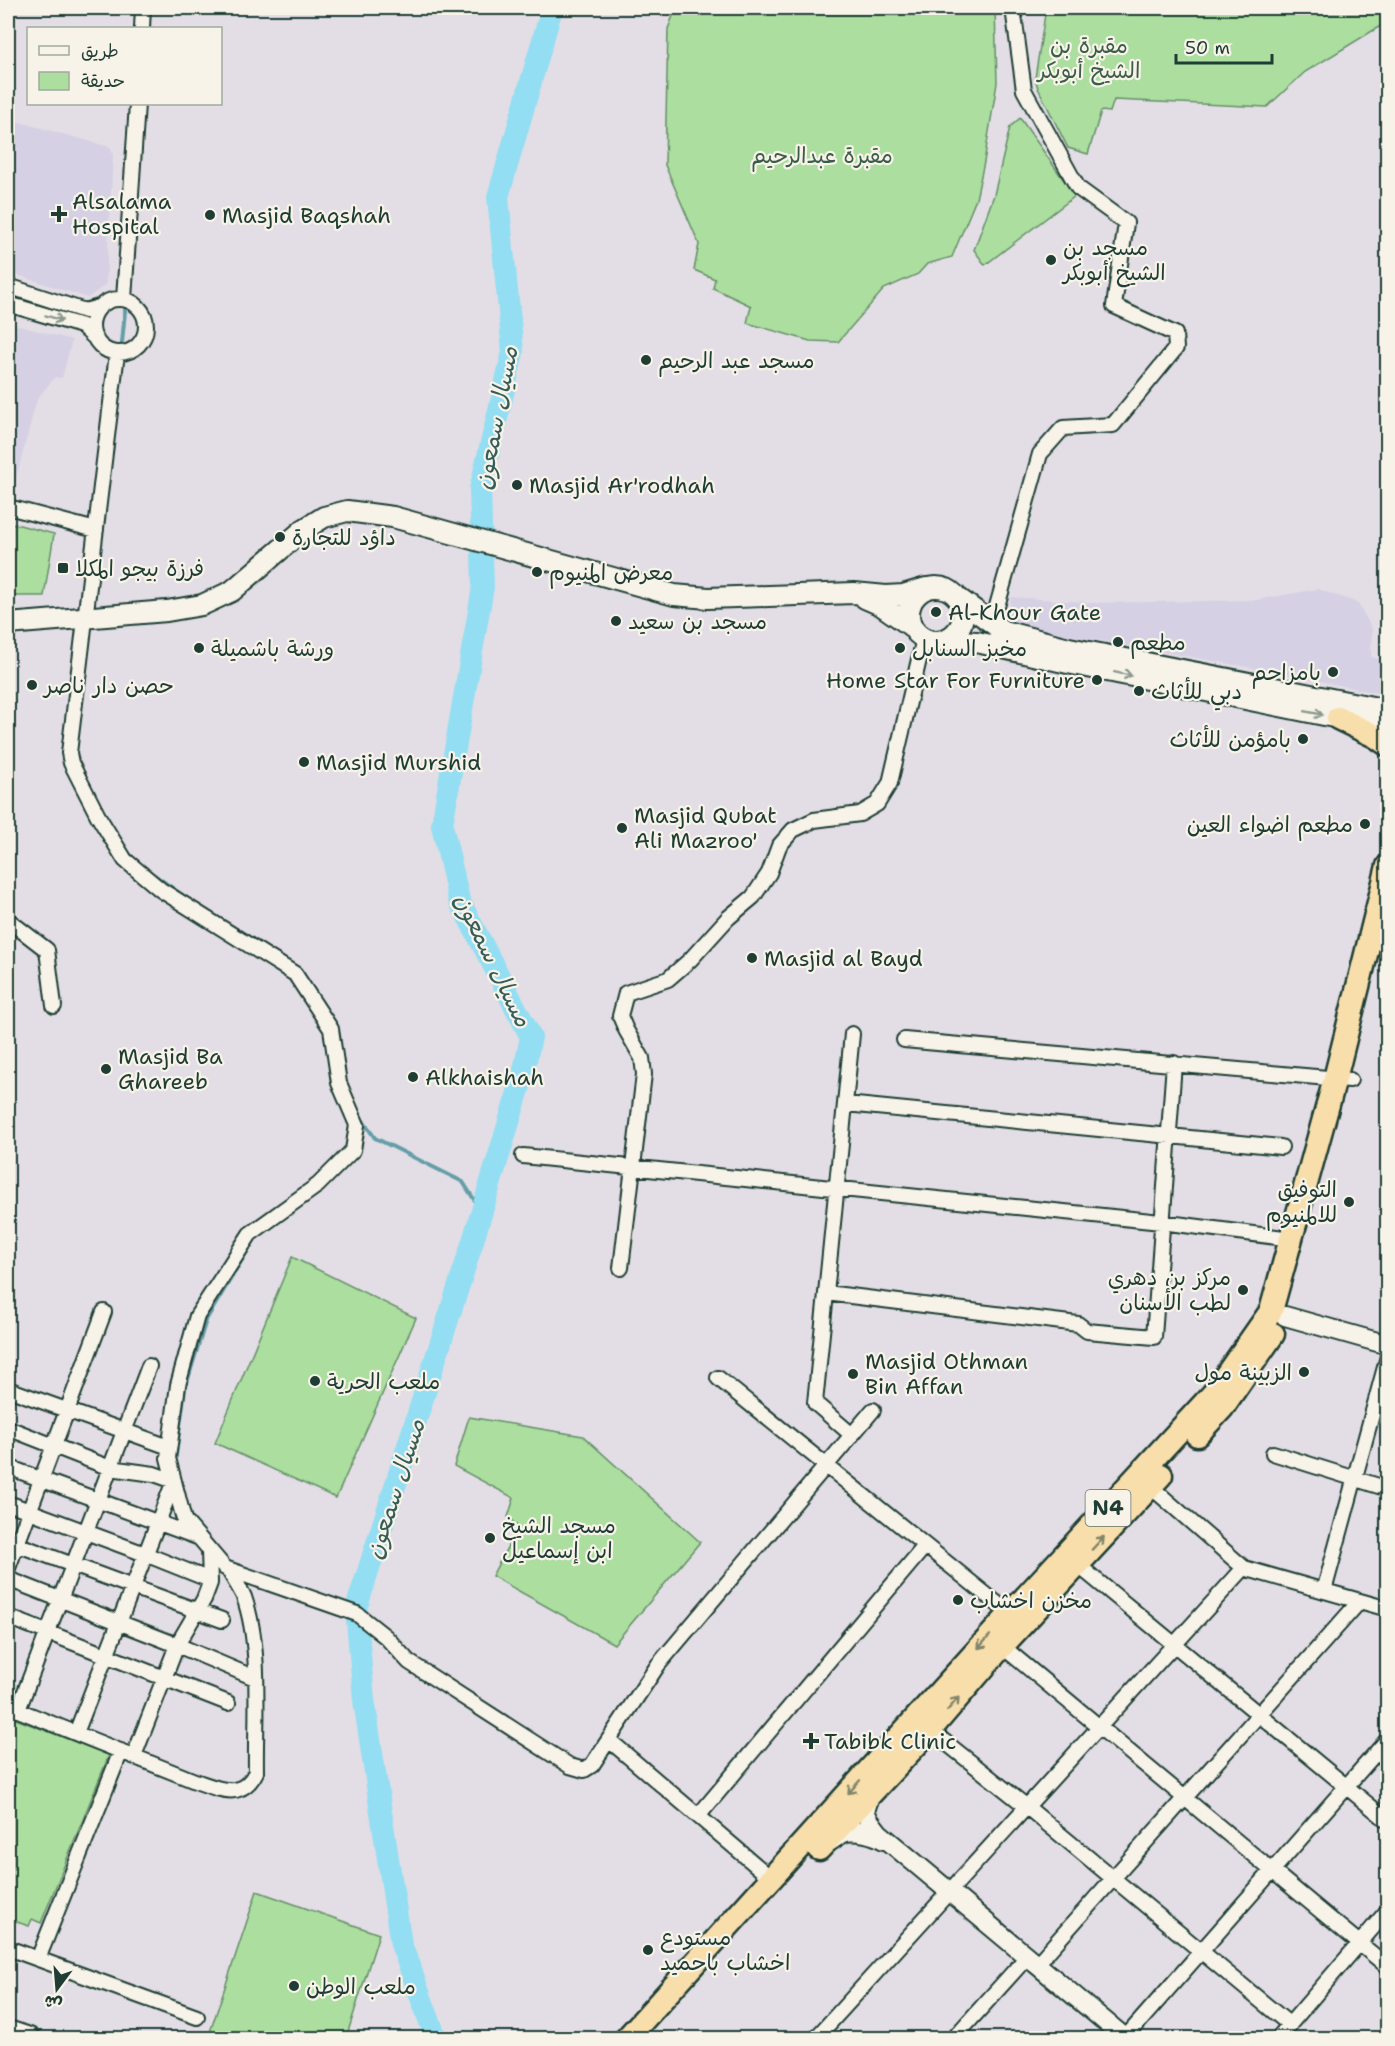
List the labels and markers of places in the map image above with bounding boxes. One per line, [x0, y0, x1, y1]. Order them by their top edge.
place label: Alsalama Hospital [72, 187, 172, 241]
place label: Masjid Baqshah [222, 201, 391, 230]
marker: Alsalama Hospital [50, 205, 68, 223]
marker: Masjid Baqshah [203, 208, 217, 222]
place label: مسجد بن الشيخ أبوبكر [1061, 233, 1166, 288]
marker: مسجد بن الشيخ أبوبكر [1044, 253, 1058, 267]
place label: مسجد عبد الرحيم [658, 346, 815, 377]
marker: مسجد عبد الرحيم [639, 353, 653, 367]
place label: Masjid Ar'rodhah [529, 471, 715, 500]
marker: Masjid Ar'rodhah [510, 478, 524, 492]
place label: داؤد للتجارة [292, 523, 396, 552]
marker: داؤد للتجارة [273, 530, 287, 544]
place label: فرزة بيجو المكلا [75, 554, 204, 583]
place label: معرض المنيوم [549, 558, 673, 589]
marker: فرزة بيجو المكلا [56, 561, 70, 575]
marker: معرض المنيوم [530, 565, 544, 579]
place label: Al-Khour Gate [948, 598, 1101, 627]
marker: Al-Khour Gate [929, 605, 943, 619]
place label: مسجد بن سعيد [628, 607, 767, 636]
marker: مسجد بن سعيد [609, 614, 623, 628]
place label: مطعم [1130, 628, 1186, 659]
place label: ورشة باشميلة [211, 634, 334, 663]
place label: مخبز السنابل [912, 634, 1027, 663]
marker: مطعم [1111, 635, 1125, 649]
marker: ورشة باشميلة [192, 641, 206, 655]
marker: مخبز السنابل [893, 641, 907, 655]
place label: بامزاحم [1252, 658, 1321, 689]
marker: بامزاحم [1326, 665, 1340, 679]
place label: Home Star For Furniture [826, 666, 1085, 695]
place label: حصن دار ناصر [42, 671, 174, 700]
marker: Home Star For Furniture [1090, 673, 1104, 687]
place label: دبي للأثاث [1151, 676, 1242, 711]
marker: حصن دار ناصر [25, 678, 39, 692]
marker: دبي للأثاث [1132, 684, 1146, 698]
place label: بامؤمن للأثاث [1169, 724, 1291, 754]
marker: بامؤمن للأثاث [1296, 732, 1310, 746]
place label: Masjid Murshid [316, 748, 481, 777]
marker: Masjid Murshid [297, 755, 311, 769]
place label: Masjid Qubat Ali Mazroo' [634, 801, 777, 855]
place label: مطعم اضواء العين [1187, 810, 1353, 841]
marker: مطعم اضواء العين [1358, 817, 1372, 831]
marker: Masjid Qubat Ali Mazroo' [615, 821, 629, 835]
place label: Masjid al Bayd [764, 944, 923, 973]
marker: Masjid al Bayd [745, 951, 759, 965]
place label: Masjid Ba Ghareeb [118, 1042, 223, 1096]
marker: Masjid Ba Ghareeb [99, 1062, 113, 1076]
place label: Alkhaishah [425, 1063, 544, 1092]
marker: Alkhaishah [406, 1070, 420, 1084]
place label: التوفيق للالمنيوم [1266, 1175, 1337, 1231]
marker: التوفيق للالمنيوم [1342, 1195, 1356, 1209]
place label: مركز بن دهري لطب الأسنان [1108, 1263, 1231, 1317]
marker: مركز بن دهري لطب الأسنان [1236, 1283, 1250, 1297]
place label: Masjid Othman Bin Affan [865, 1347, 1028, 1401]
place label: الزبينة مول [1194, 1358, 1292, 1387]
marker: الزبينة مول [1297, 1365, 1311, 1379]
place label: ملعب الحرية [327, 1367, 440, 1396]
marker: Masjid Othman Bin Affan [846, 1367, 860, 1381]
marker: ملعب الحرية [308, 1374, 322, 1388]
place label: مسجد الشيخ ابن إسماعيل [502, 1511, 616, 1565]
marker: مسجد الشيخ ابن إسماعيل [483, 1531, 497, 1545]
place label: مخزن اخشاب [970, 1586, 1092, 1615]
marker: مخزن اخشاب [951, 1593, 965, 1607]
place label: Tabibk Clinic [824, 1727, 956, 1756]
marker: Tabibk Clinic [802, 1732, 820, 1750]
place label: مستودع اخشاب باحميد [660, 1923, 790, 1977]
marker: مستودع اخشاب باحميد [641, 1943, 655, 1957]
place label: ملعب الوطن [306, 1972, 416, 2001]
marker: ملعب الوطن [287, 1979, 301, 1993]

